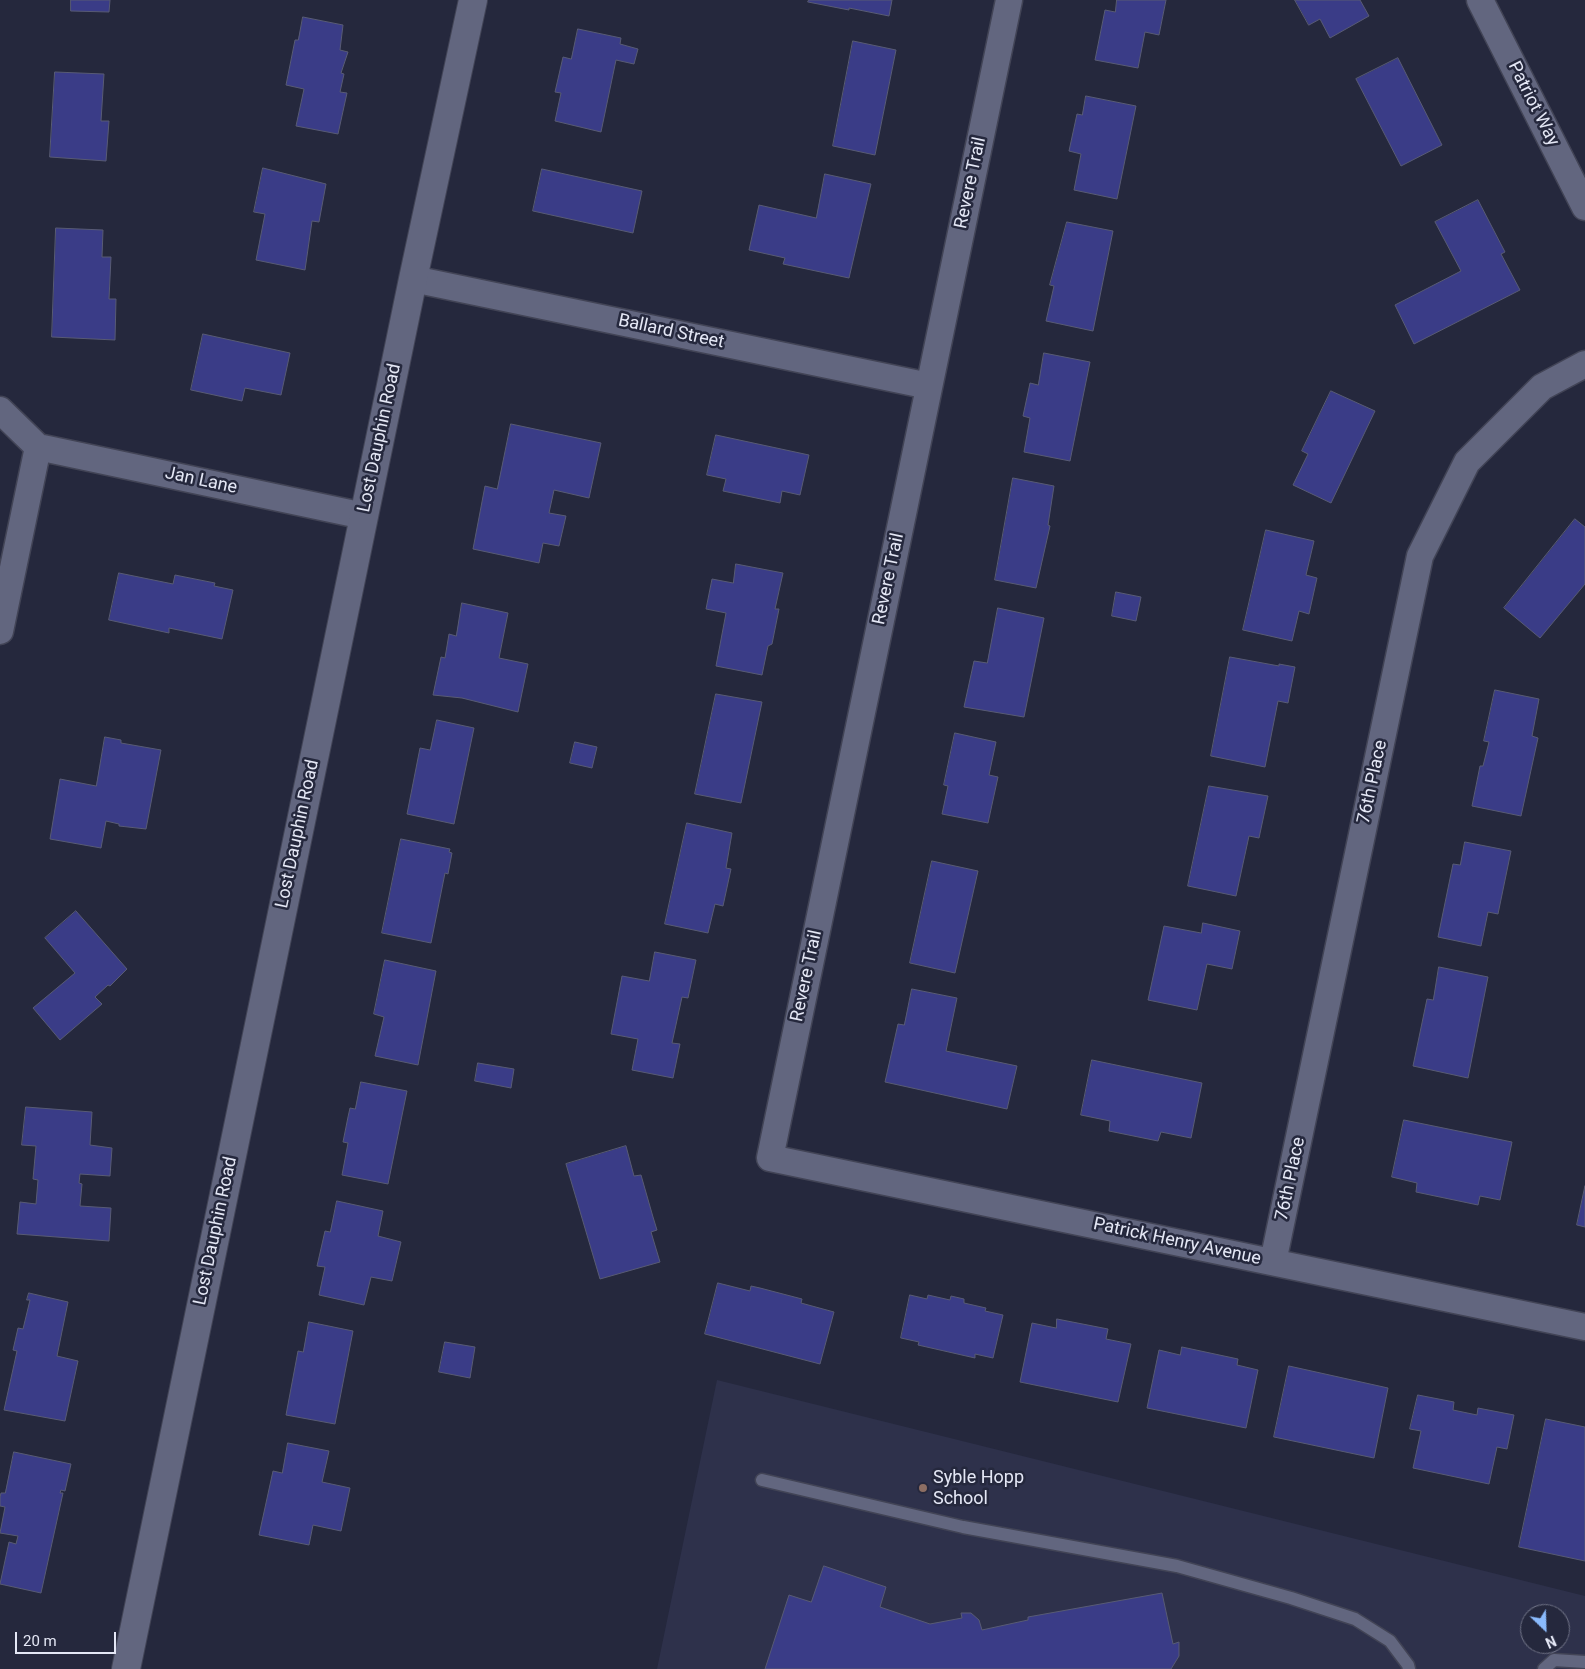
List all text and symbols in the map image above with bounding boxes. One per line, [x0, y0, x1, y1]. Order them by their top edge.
street label: Patriot Way [1503, 58, 1563, 150]
street label: Revere Trail [951, 135, 991, 231]
street label: Ballard Street [616, 310, 726, 354]
street label: Lost Dauphin Road [354, 362, 406, 514]
street label: Jan Lane [163, 463, 239, 499]
street label: Revere Trail [869, 531, 909, 627]
street label: 76th Place [1354, 738, 1392, 826]
street label: Lost Dauphin Road [272, 758, 324, 910]
street label: Revere Trail [787, 928, 827, 1024]
street label: 76th Place [1272, 1135, 1310, 1223]
street label: Lost Dauphin Road [190, 1155, 242, 1307]
street label: Patrick Henry Avenue [1091, 1214, 1263, 1270]
place label: Syble Hopp School [933, 1467, 1024, 1510]
marker: Syble Hopp School [917, 1482, 929, 1494]
north arrow [1520, 1604, 1570, 1654]
scale bar [18, 1622, 119, 1654]
text: 20 m [23, 1632, 57, 1650]
text: N [1543, 1632, 1558, 1651]

